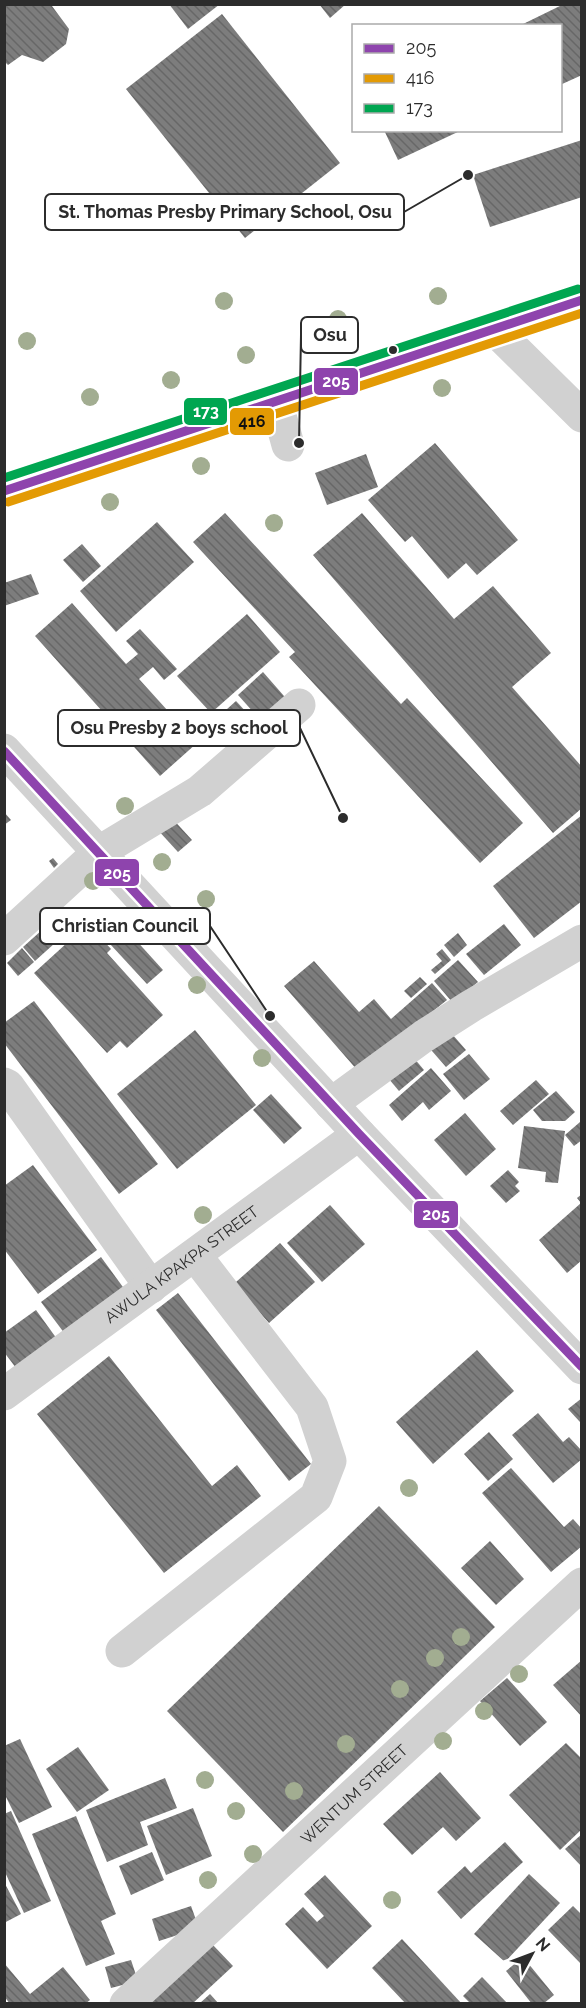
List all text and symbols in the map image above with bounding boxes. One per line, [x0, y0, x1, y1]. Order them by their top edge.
legend [352, 24, 562, 132]
text: 205 [406, 37, 436, 58]
text: 416 [406, 67, 435, 88]
text: 173 [406, 97, 433, 118]
callout: St. Thomas Presby Primary School, Osu [45, 194, 404, 230]
text: St. Thomas Presby Primary School, Osu [58, 201, 392, 222]
callout: Osu [301, 317, 358, 353]
text: Osu [313, 324, 347, 345]
unlabelled marker [387, 344, 399, 356]
line badge: 205 [313, 367, 359, 396]
text: 205 [322, 372, 350, 391]
line badge: 173 [183, 397, 228, 426]
text: 173 [193, 402, 219, 421]
line badge: 416 [229, 407, 275, 436]
text: 416 [239, 412, 266, 431]
callout: Osu Presby 2 boys school [58, 710, 300, 746]
text: Osu Presby 2 boys school [70, 717, 288, 738]
line badge: 205 [94, 858, 140, 887]
text: 205 [103, 864, 131, 883]
callout: Christian Council [40, 908, 210, 944]
text: Christian Council [52, 915, 198, 936]
line badge: 205 [413, 1200, 459, 1229]
street label: AWULA KPAKPA STREET [101, 1202, 263, 1327]
text: 205 [422, 1205, 450, 1224]
street label: WENTUM STREET [297, 1740, 412, 1848]
north arrow [502, 1924, 562, 1984]
text: N [532, 1934, 554, 1955]

